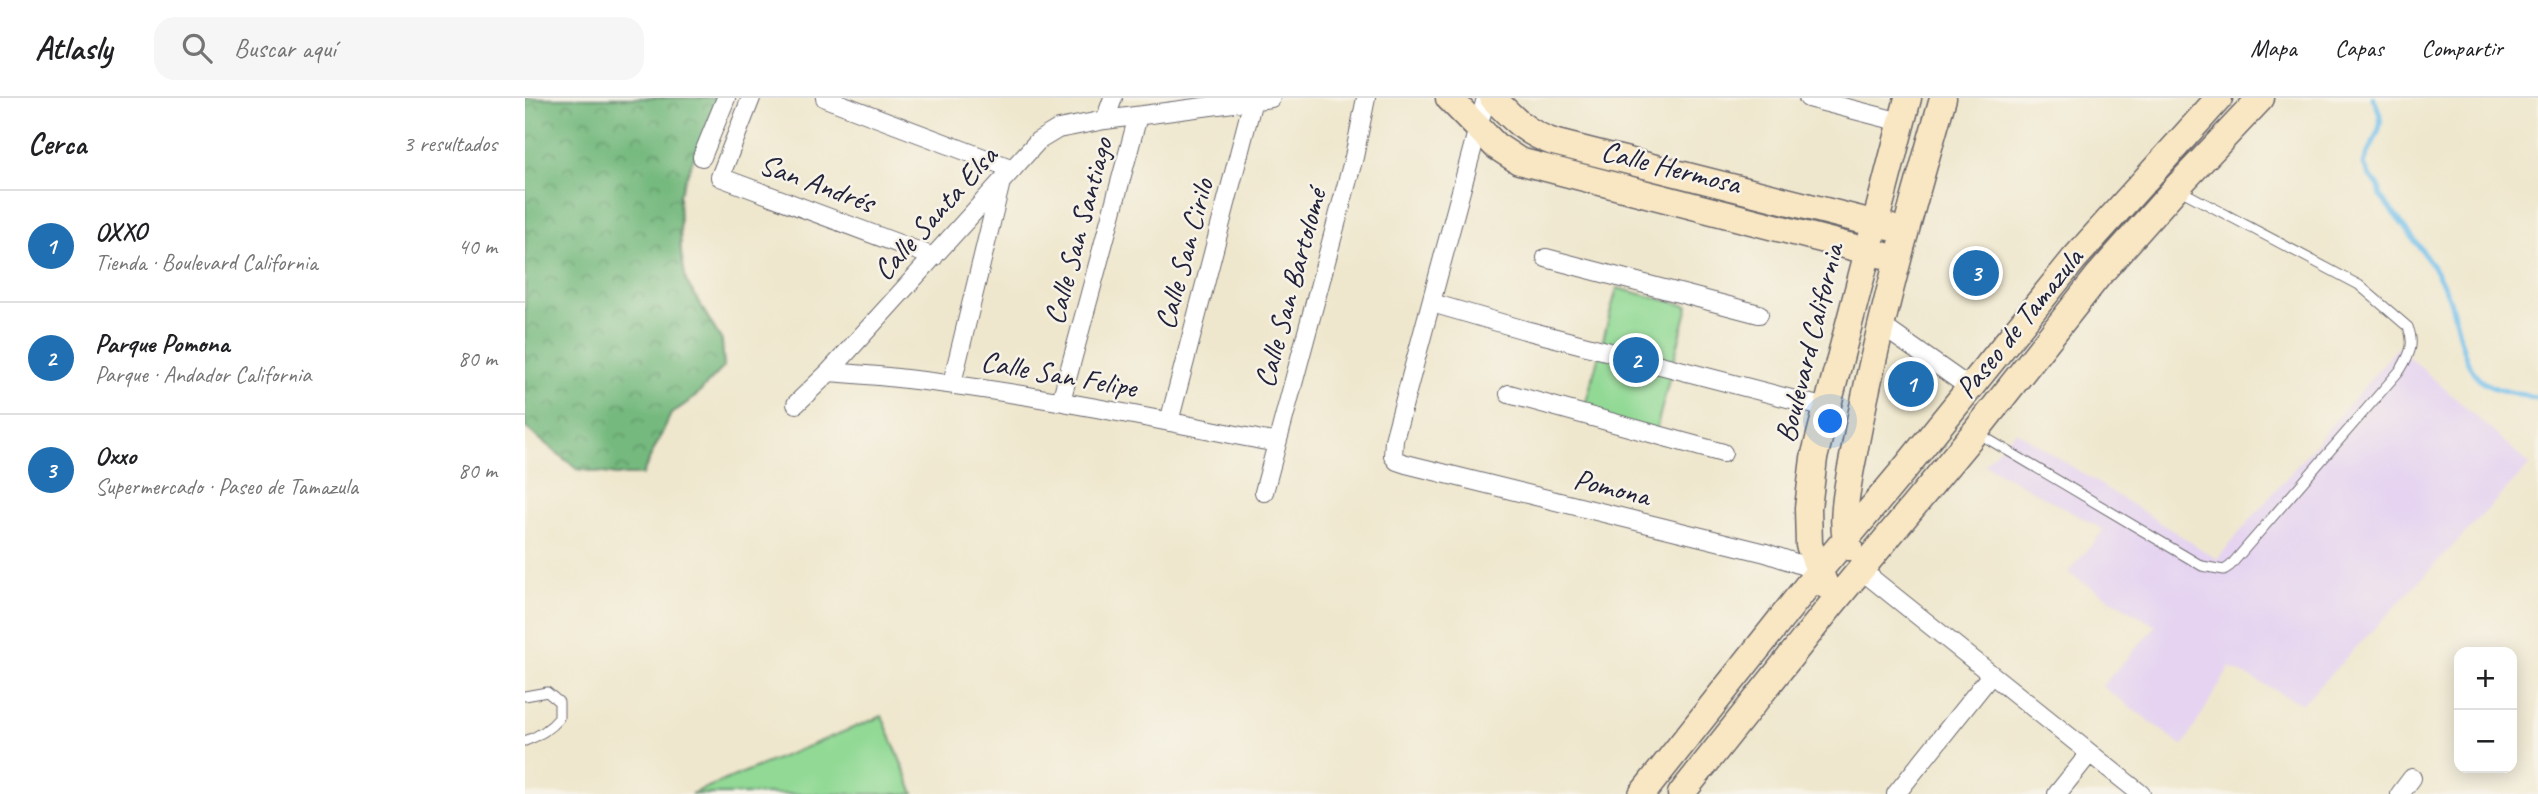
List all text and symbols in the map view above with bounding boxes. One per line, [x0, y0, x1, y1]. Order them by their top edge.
search box [154, 17, 644, 80]
text: Atlasly [35, 27, 112, 69]
icon: search [178, 29, 216, 67]
text: Buscar aquí [234, 32, 336, 65]
text: Mapa [2250, 33, 2297, 63]
text: Capas [2335, 33, 2383, 63]
text: Compartir [2421, 33, 2503, 63]
text: Cerca [28, 125, 86, 163]
text: 3 resultados [403, 129, 497, 158]
street label: Calle Hermosa [1597, 131, 1746, 203]
street label: Calle San Santiago [1035, 132, 1122, 329]
street label: Calle Santa Elsa [865, 136, 1007, 288]
street label: San Andrés [754, 145, 882, 222]
street label: Calle San Cirilo [1146, 173, 1223, 333]
street label: Calle San Bartolomé [1245, 180, 1336, 391]
text: OXXO [95, 215, 146, 248]
text: 1 [46, 232, 56, 261]
text: 40 m [458, 232, 497, 261]
street label: Boulevard California [1766, 237, 1853, 446]
street label: Paseo de Tamazula [1947, 239, 2092, 406]
pin: 3 [1953, 247, 1999, 299]
text: Tienda · Boulevard California [95, 248, 318, 277]
text: Parque Pomona [95, 327, 229, 360]
pin: 2 [1613, 334, 1659, 386]
street label: Calle San Felipe [978, 342, 1142, 407]
text: 2 [46, 344, 56, 373]
text: 80 m [458, 344, 497, 373]
pin: 1 [1888, 358, 1934, 410]
text: Parque · Andador California [95, 360, 311, 389]
your location [1813, 404, 1847, 438]
text: Oxxo [95, 439, 136, 472]
text: 3 [46, 456, 56, 485]
text: 80 m [458, 456, 497, 485]
street label: Pomona [1570, 459, 1656, 515]
text: Supermercado · Paseo de Tamazula [95, 472, 358, 501]
map controls [2454, 647, 2517, 773]
button: + [2454, 647, 2517, 710]
button: − [2454, 710, 2517, 773]

